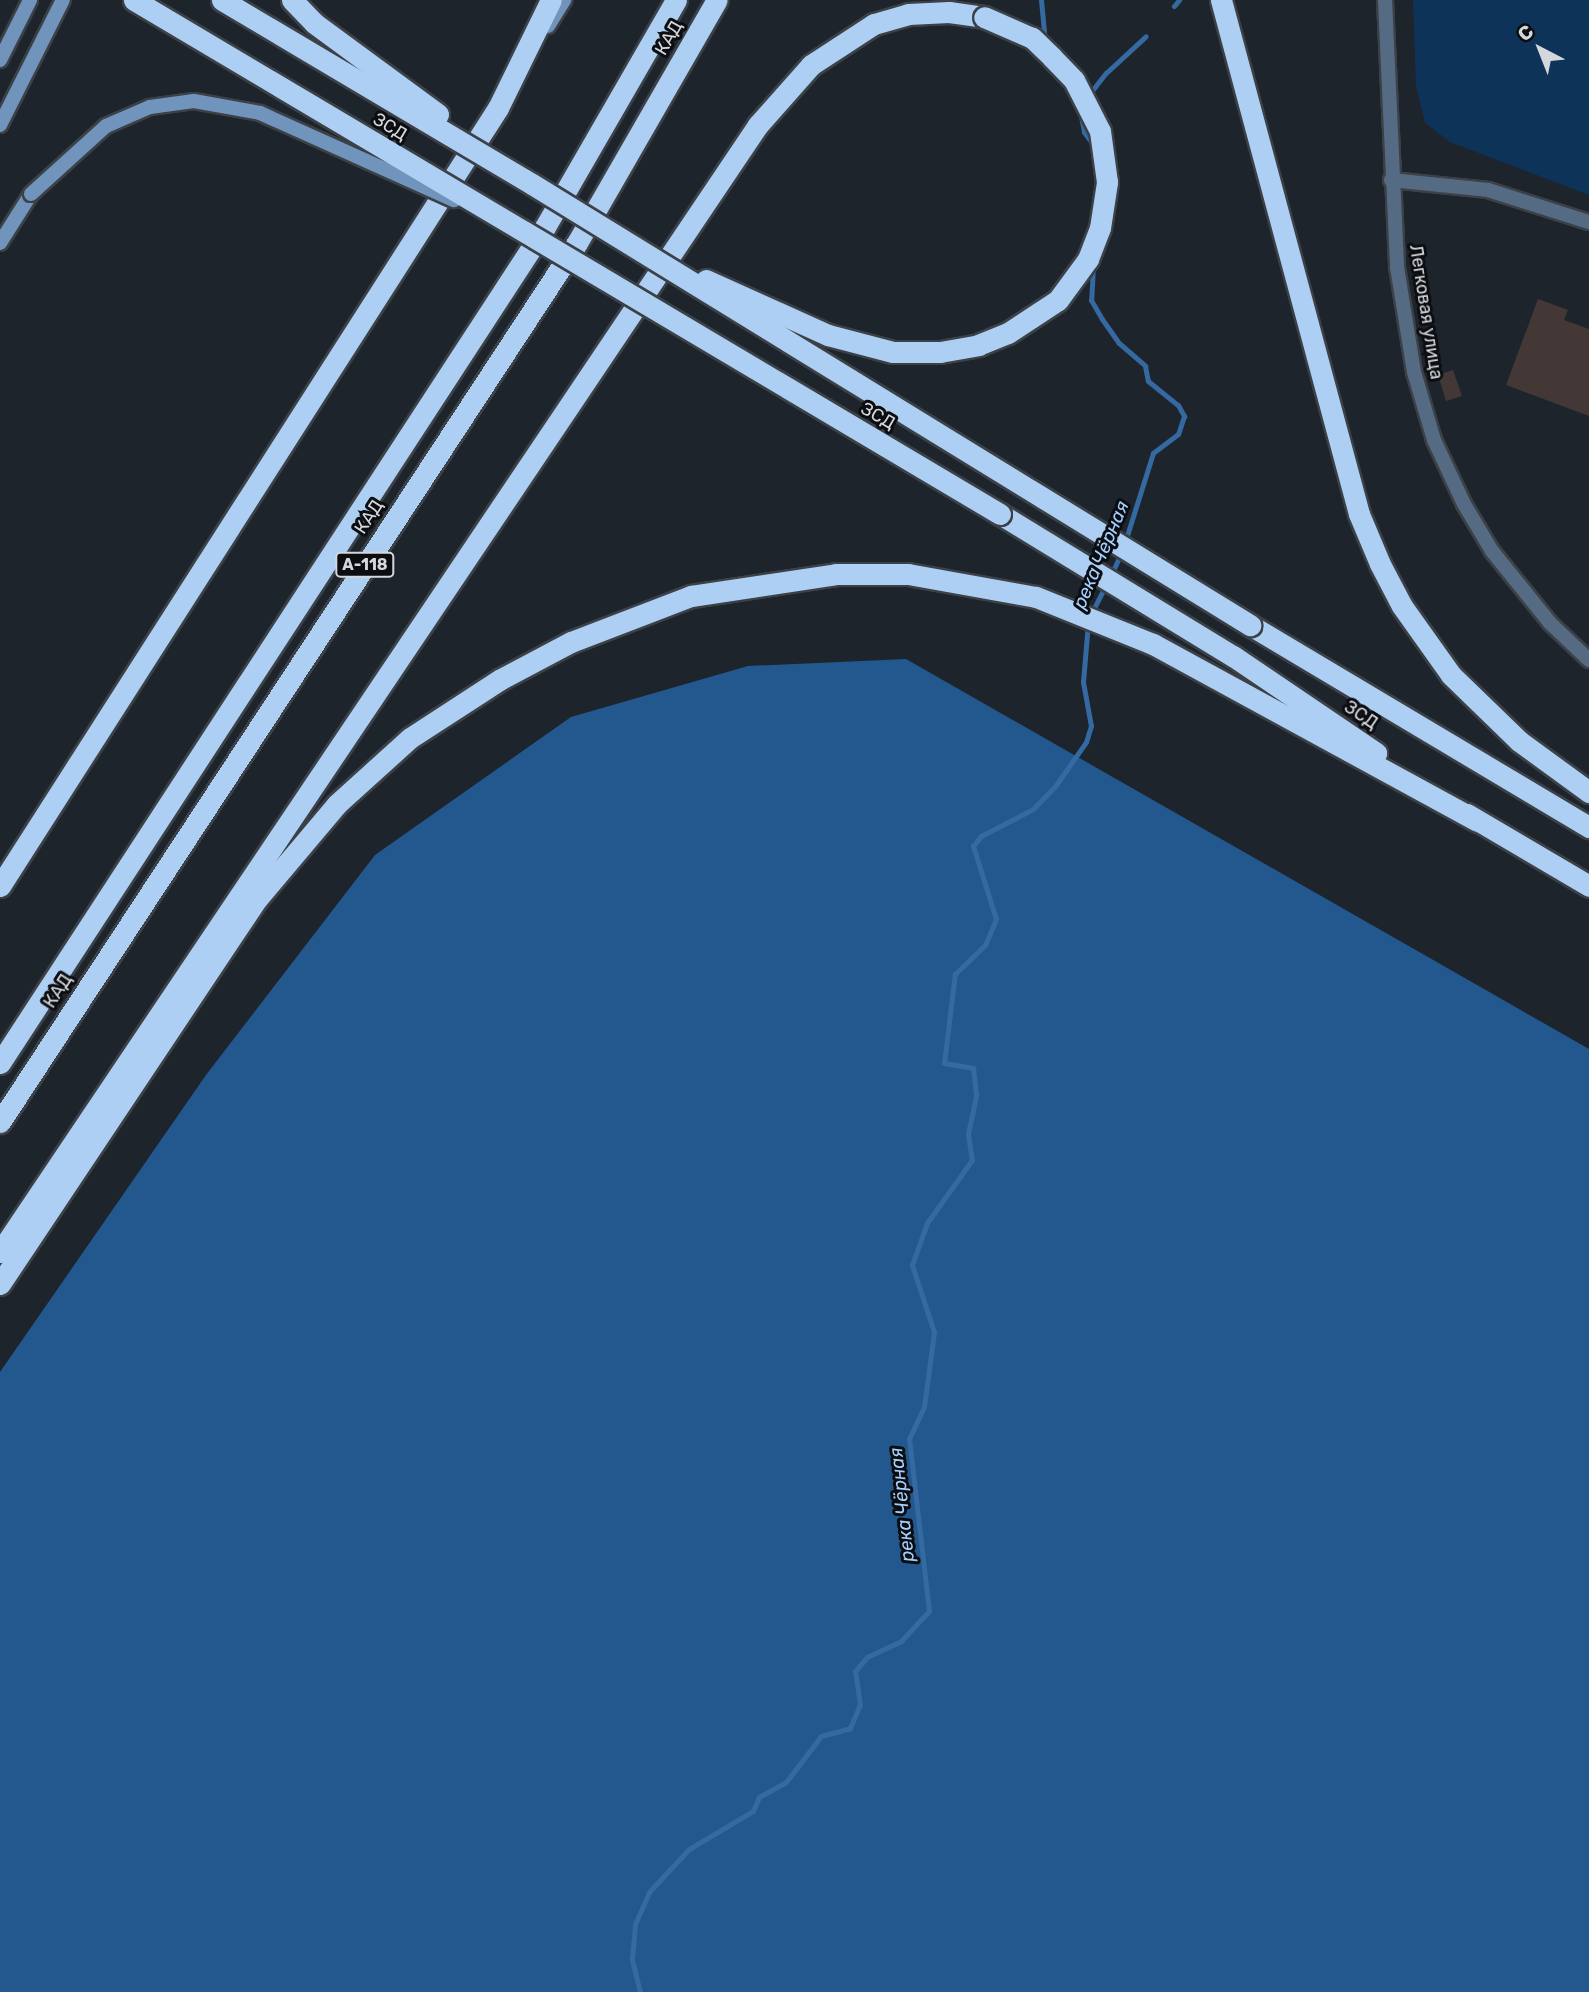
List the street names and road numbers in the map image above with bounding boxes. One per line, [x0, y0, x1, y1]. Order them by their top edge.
street label: КАД [651, 17, 687, 59]
street label: ЗСД [369, 108, 411, 146]
street label: Легковая улица [1405, 243, 1447, 381]
street label: ЗСД [857, 398, 899, 434]
street label: КАД [350, 496, 388, 538]
road number: А-118 [335, 552, 395, 578]
street label: ЗСД [1340, 696, 1382, 734]
street label: КАД [39, 970, 77, 1012]

